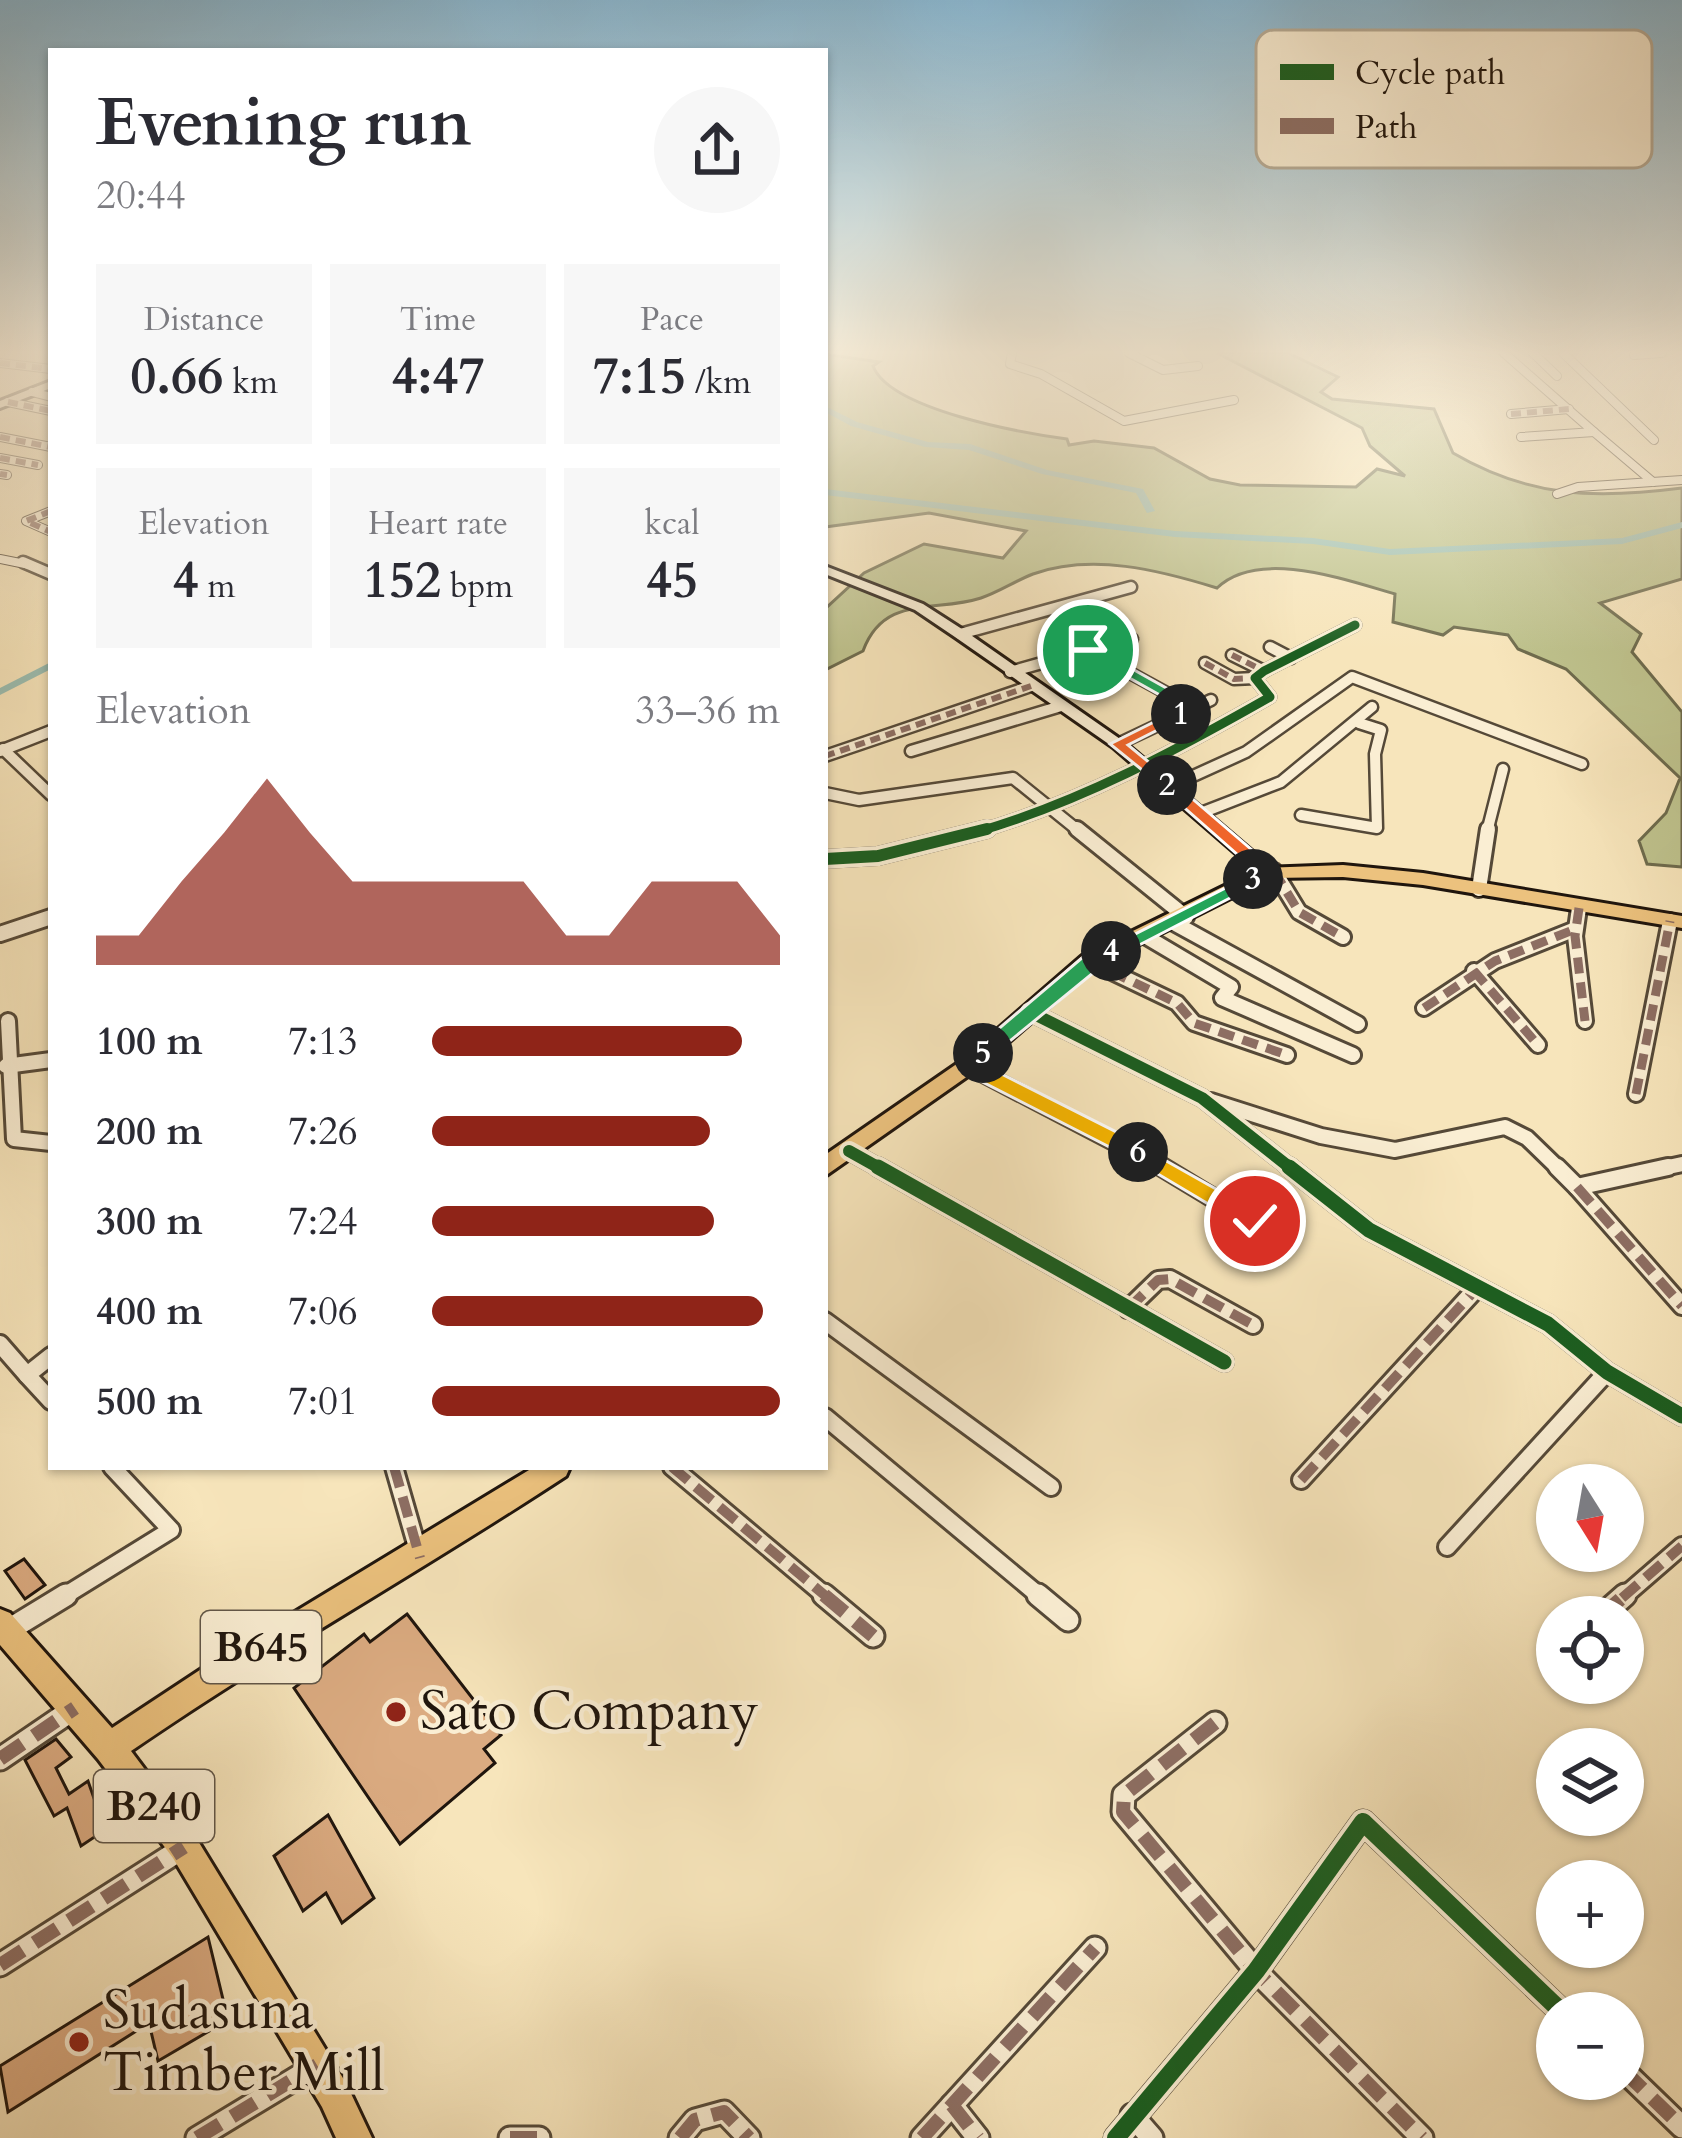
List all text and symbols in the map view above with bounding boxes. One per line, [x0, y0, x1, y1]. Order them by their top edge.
legend [1256, 30, 1652, 168]
text: Cycle path [1355, 51, 1505, 96]
text: Evening run [96, 79, 471, 168]
button: share [654, 87, 780, 213]
text: Path [1355, 105, 1417, 150]
text: 20:44 [96, 169, 186, 222]
text: Distance [144, 297, 264, 342]
text: Time [400, 297, 476, 342]
text: Pace [640, 297, 704, 342]
text: 0.66 [130, 342, 223, 412]
text: 4:47 [391, 342, 485, 412]
text: 7:15 [593, 342, 686, 412]
text: km [223, 360, 278, 405]
text: /km [686, 360, 751, 405]
text: Elevation [138, 501, 270, 546]
text: Heart rate [368, 501, 508, 546]
text: kcal [644, 501, 700, 546]
text: 4 [173, 546, 199, 616]
text: 152 [363, 546, 441, 616]
text: 45 [646, 546, 698, 616]
text: m [199, 564, 235, 609]
text: bpm [441, 564, 513, 609]
pin [1037, 599, 1139, 701]
icon: arrive [1055, 617, 1121, 683]
text: Elevation [96, 684, 251, 737]
text: 33–36 m [635, 684, 780, 737]
pin: 1 [1151, 684, 1211, 744]
text: 1 [1173, 691, 1189, 736]
pin: 2 [1137, 755, 1197, 815]
text: 2 [1159, 762, 1175, 807]
pin: 3 [1223, 849, 1283, 909]
text: 3 [1245, 856, 1261, 901]
pin: 4 [1081, 921, 1141, 981]
text: 4 [1103, 928, 1119, 973]
text: 100 m [96, 1015, 202, 1068]
text: 7:13 [288, 1015, 358, 1068]
pin: 5 [953, 1023, 1013, 1083]
text: 5 [975, 1030, 991, 1075]
text: 200 m [96, 1105, 202, 1158]
text: 7:26 [288, 1105, 358, 1158]
pin: 6 [1108, 1122, 1168, 1182]
text: 6 [1130, 1129, 1146, 1174]
pin [1204, 1170, 1306, 1272]
icon: check [1222, 1188, 1288, 1254]
text: 300 m [96, 1195, 202, 1248]
text: 7:24 [288, 1195, 358, 1248]
text: 400 m [96, 1285, 202, 1338]
text: 7:06 [288, 1285, 358, 1338]
text: 500 m [96, 1375, 202, 1428]
text: 7:01 [288, 1375, 358, 1428]
north arrow [1536, 1464, 1644, 1572]
map controls [1536, 1464, 1644, 2100]
button: locate [1536, 1596, 1644, 1704]
road number: B645 [201, 1611, 321, 1683]
place label: Sato Company [420, 1676, 759, 1749]
marker: Sato Company [383, 1699, 409, 1725]
button: layers [1536, 1728, 1644, 1836]
road number: B240 [94, 1770, 214, 1842]
button: + [1536, 1860, 1644, 1968]
place label: Sudasuna Timber Mill [103, 1975, 385, 2110]
button: − [1536, 1992, 1644, 2100]
marker: Sudasuna Timber Mill [66, 2029, 92, 2055]

